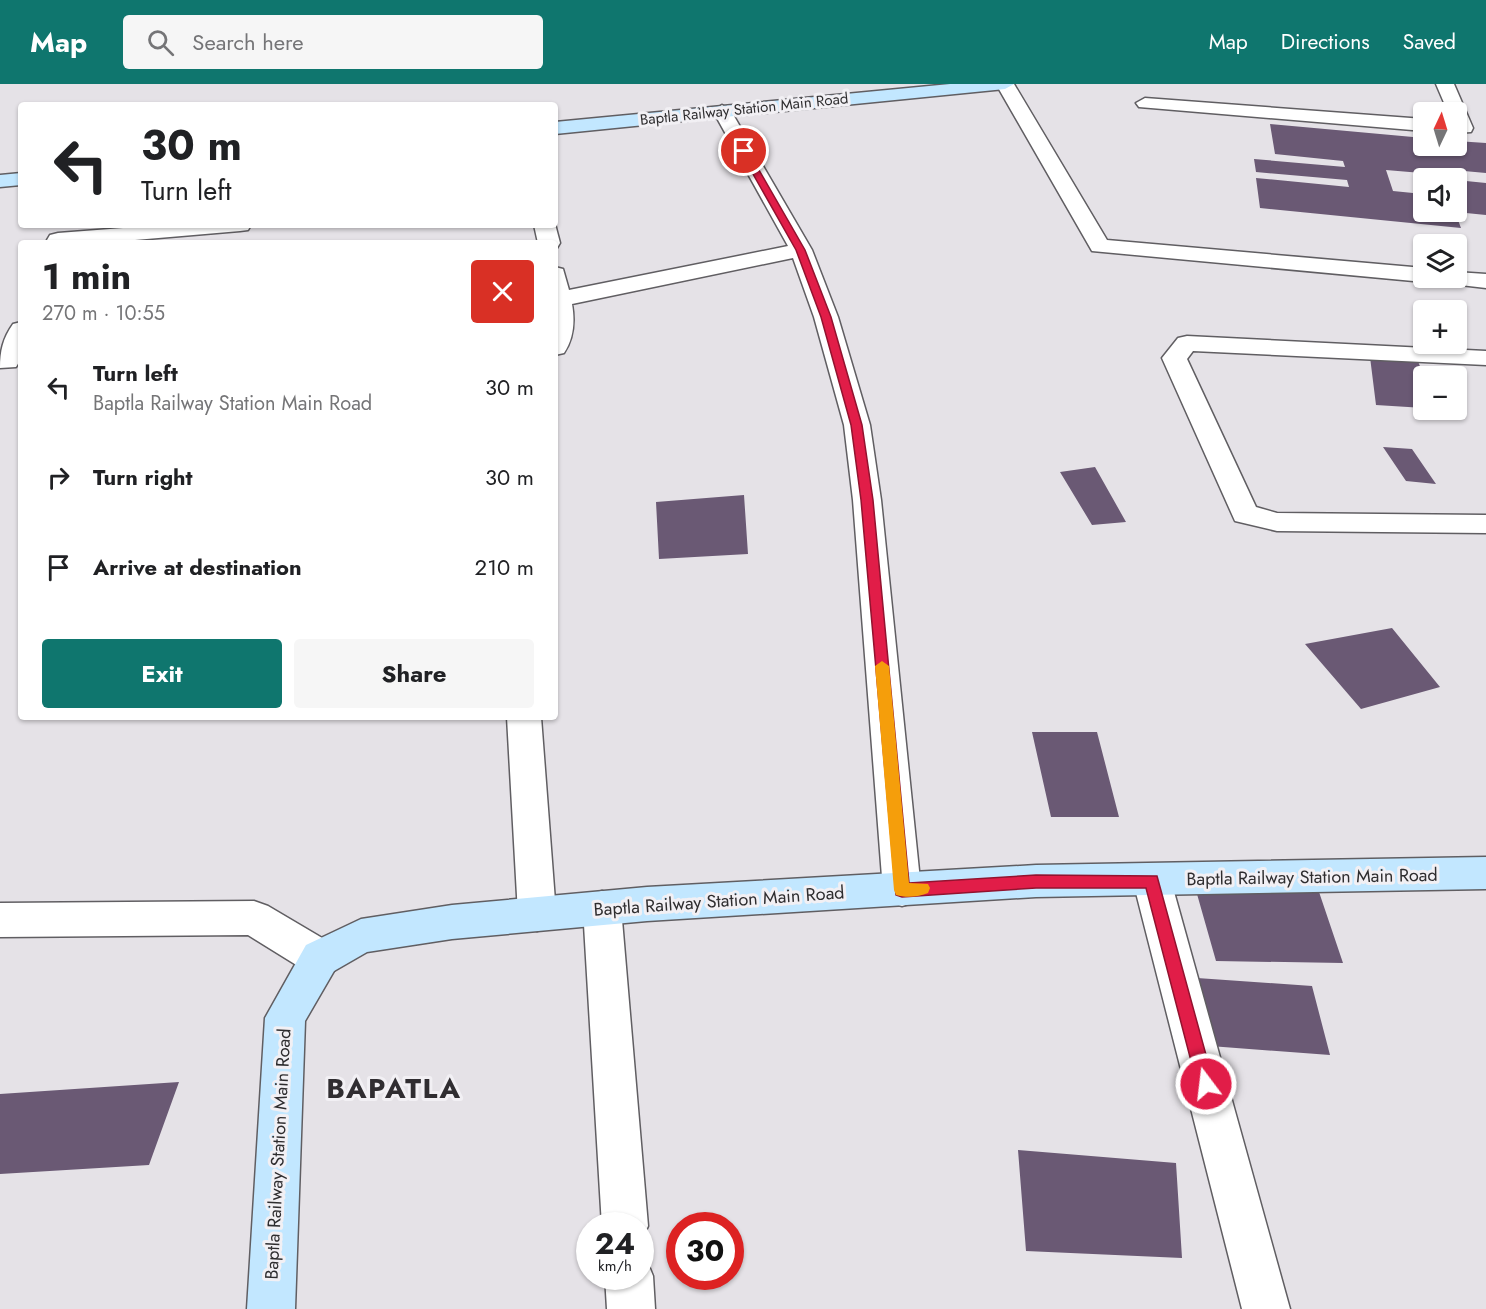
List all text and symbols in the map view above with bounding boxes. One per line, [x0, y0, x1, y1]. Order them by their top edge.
search box [123, 15, 543, 69]
text: Map [30, 22, 87, 63]
icon: search [144, 26, 177, 59]
text: Search here [192, 26, 304, 58]
text: Map [1209, 27, 1248, 57]
text: Directions [1281, 27, 1370, 57]
text: Saved [1403, 27, 1456, 57]
street label: Baptla Railway Station Main Road [639, 87, 849, 131]
north arrow [1413, 102, 1467, 156]
map controls [1413, 102, 1467, 420]
text: 30 m [141, 115, 242, 176]
pin [718, 125, 769, 176]
icon: left [42, 126, 120, 204]
icon: arrive [727, 134, 760, 167]
button: sound [1413, 168, 1467, 222]
text: Turn left [141, 171, 231, 210]
button: layers [1413, 234, 1467, 288]
text: 1 min [42, 250, 131, 302]
button: close [471, 260, 534, 323]
text: 270 m · 10:55 [42, 299, 165, 328]
button: + [1413, 300, 1467, 354]
text: Turn left [93, 357, 178, 389]
button: − [1413, 366, 1467, 420]
icon: left [42, 371, 75, 404]
text: 30 m [485, 371, 534, 403]
text: Baptla Railway Station Main Road [93, 389, 372, 418]
icon: right [42, 461, 75, 494]
text: Turn right [93, 461, 193, 493]
text: 30 m [485, 461, 534, 493]
icon: arrive [42, 551, 75, 584]
text: Arrive at destination [93, 551, 302, 583]
text: 210 m [475, 551, 534, 583]
button: Exit [42, 639, 282, 708]
button: Share [294, 639, 534, 708]
street label: Baptla Railway Station Main Road [1186, 862, 1438, 892]
street label: Baptla Railway Station Main Road [593, 879, 845, 923]
street label: Baptla Railway Station Main Road [258, 1028, 298, 1280]
position arrow [1174, 1052, 1238, 1116]
district label: BAPATLA [326, 1068, 462, 1109]
speed limit sign: 30 [666, 1212, 744, 1290]
text: 24 [595, 1222, 635, 1265]
text: km/h [598, 1255, 632, 1277]

